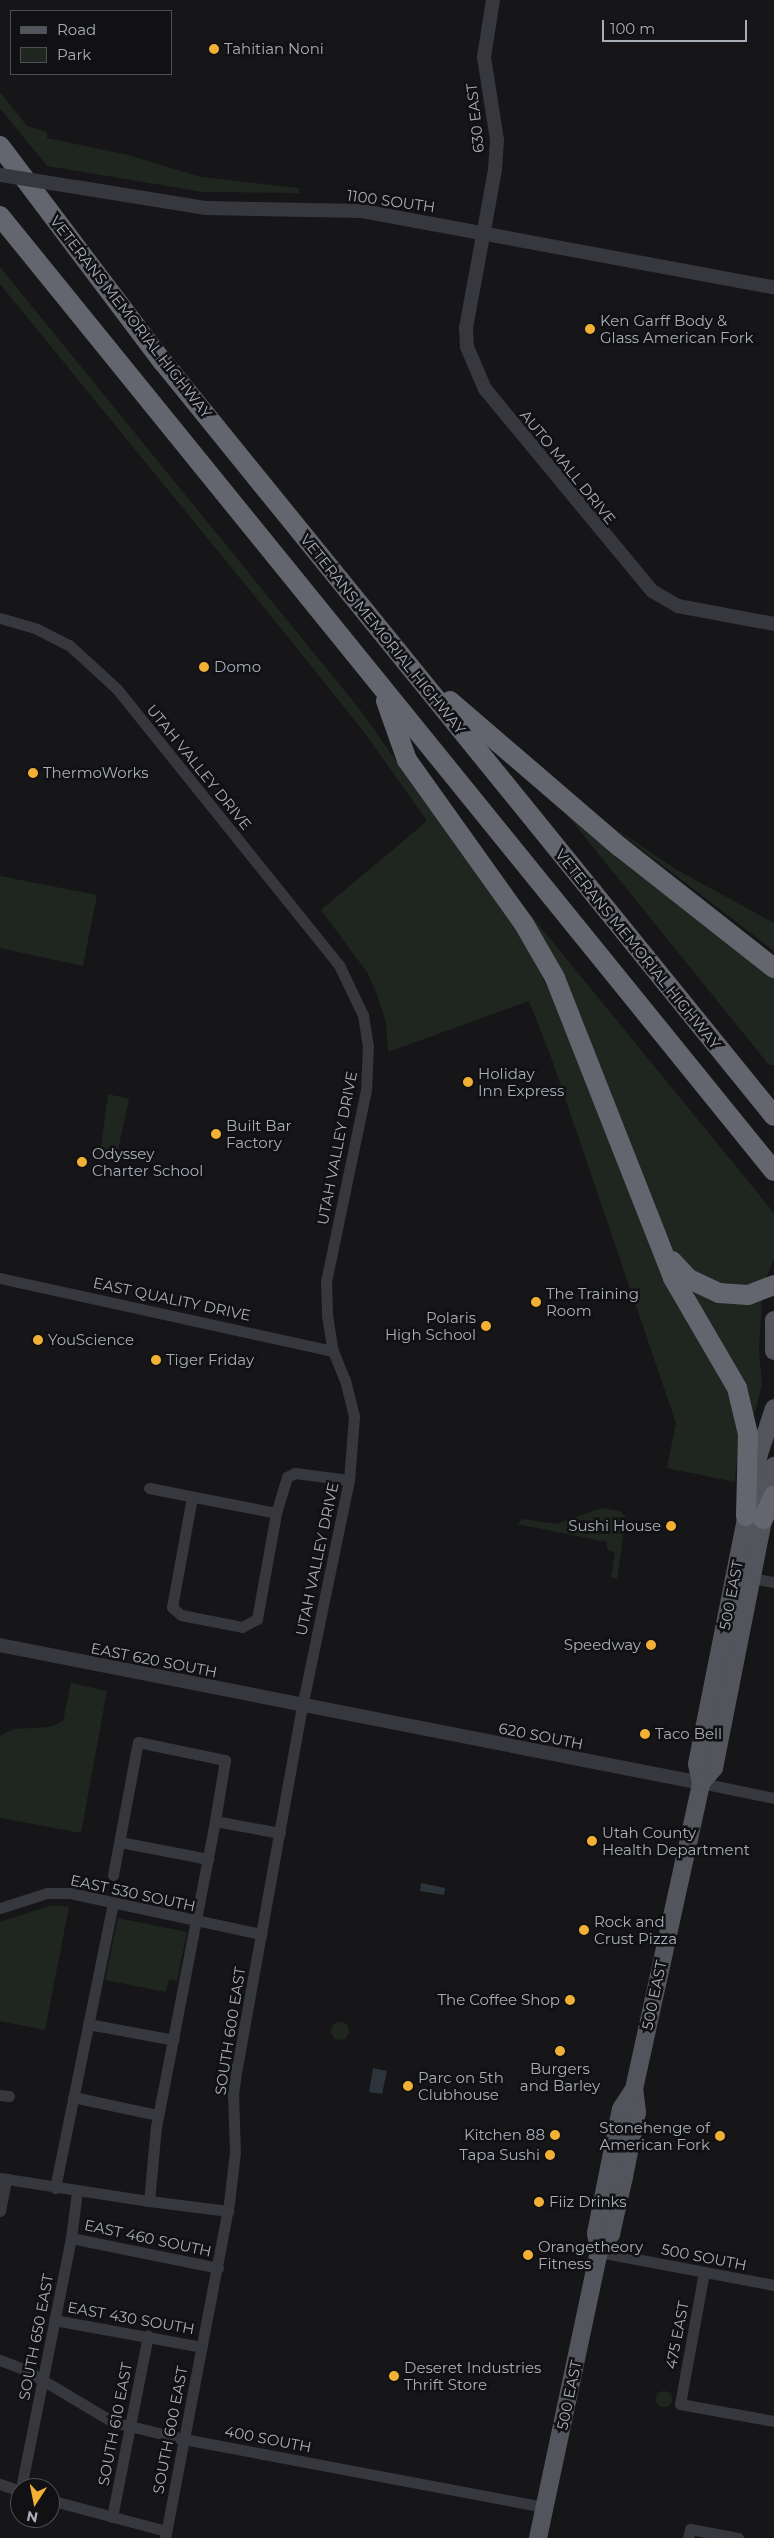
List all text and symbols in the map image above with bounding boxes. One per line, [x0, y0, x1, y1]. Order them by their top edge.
legend [10, 10, 172, 75]
scale bar [604, 10, 749, 42]
text: 100 m [610, 19, 655, 38]
text: Road [57, 20, 96, 39]
place label: Tahitian Noni [224, 40, 324, 58]
marker: Tahitian Noni [208, 43, 220, 55]
text: Park [57, 45, 91, 64]
street label: 630 EAST [462, 82, 488, 154]
street label: 1100 SOUTH [346, 186, 436, 216]
street label: VETERANS MEMORIAL HIGHWAY [46, 212, 216, 422]
place label: Ken Garff Body & Glass American Fork [600, 311, 754, 346]
marker: Ken Garff Body & Glass American Fork [584, 323, 596, 335]
street label: AUTO MALL DRIVE [516, 406, 620, 528]
street label: VETERANS MEMORIAL HIGHWAY [297, 530, 469, 738]
place label: Domo [214, 658, 261, 676]
marker: Domo [198, 661, 210, 673]
street label: UTAH VALLEY DRIVE [143, 701, 255, 833]
place label: ThermoWorks [43, 764, 149, 782]
marker: ThermoWorks [27, 767, 39, 779]
street label: VETERANS MEMORIAL HIGHWAY [552, 845, 724, 1053]
place label: Holiday Inn Express [478, 1064, 564, 1099]
street label: UTAH VALLEY DRIVE [313, 1070, 361, 1226]
marker: Holiday Inn Express [462, 1076, 474, 1088]
place label: Built Bar Factory [226, 1116, 292, 1151]
marker: Built Bar Factory [210, 1128, 222, 1140]
place label: Odyssey Charter School [92, 1144, 203, 1179]
marker: Odyssey Charter School [76, 1156, 88, 1168]
street label: EAST QUALITY DRIVE [92, 1274, 252, 1324]
place label: The Training Room [546, 1284, 639, 1319]
marker: The Training Room [530, 1296, 542, 1308]
place label: Polaris High School [385, 1308, 476, 1343]
marker: Polaris High School [480, 1320, 492, 1332]
place label: YouScience [48, 1331, 134, 1349]
marker: YouScience [32, 1334, 44, 1346]
place label: Tiger Friday [166, 1351, 254, 1369]
marker: Tiger Friday [150, 1354, 162, 1366]
street label: UTAH VALLEY DRIVE [292, 1481, 342, 1637]
place label: Sushi House [568, 1517, 661, 1535]
marker: Sushi House [665, 1520, 677, 1532]
street label: 500 EAST [715, 1559, 747, 1631]
place label: Speedway [564, 1636, 641, 1654]
street label: EAST 620 SOUTH [89, 1639, 219, 1681]
marker: Speedway [645, 1639, 657, 1651]
street label: 620 SOUTH [497, 1719, 585, 1753]
place label: Taco Bell [655, 1725, 722, 1743]
marker: Taco Bell [639, 1728, 651, 1740]
place label: Utah County Health Department [602, 1823, 750, 1858]
marker: Utah County Health Department [586, 1835, 598, 1847]
street label: EAST 530 SOUTH [69, 1871, 197, 1915]
place label: Rock and Crust Pizza [594, 1912, 677, 1947]
marker: Rock and Crust Pizza [578, 1924, 590, 1936]
street label: 500 EAST [638, 1959, 670, 2031]
street label: SOUTH 600 EAST [211, 1966, 249, 2096]
place label: The Coffee Shop [438, 1991, 560, 2009]
marker: The Coffee Shop [564, 1994, 576, 2006]
marker: Burgers and Barley [554, 2045, 566, 2057]
place label: Burgers and Barley [520, 2059, 600, 2094]
place label: Parc on 5th Clubhouse [418, 2068, 504, 2103]
marker: Parc on 5th Clubhouse [402, 2080, 414, 2092]
place label: Stonehenge of American Fork [599, 2118, 710, 2153]
place label: Kitchen 88 [464, 2126, 545, 2144]
marker: Kitchen 88 [549, 2129, 561, 2141]
marker: Stonehenge of American Fork [714, 2130, 726, 2142]
place label: Tapa Sushi [459, 2146, 540, 2164]
marker: Tapa Sushi [544, 2149, 556, 2161]
place label: Fiiz Drinks [549, 2193, 627, 2211]
marker: Fiiz Drinks [533, 2196, 545, 2208]
street label: EAST 460 SOUTH [83, 2216, 213, 2260]
place label: Orangetheory Fitness [538, 2237, 643, 2272]
street label: 500 SOUTH [660, 2240, 748, 2274]
marker: Orangetheory Fitness [522, 2249, 534, 2261]
street label: SOUTH 650 EAST [15, 2272, 57, 2402]
street label: EAST 430 SOUTH [66, 2298, 196, 2338]
street label: 475 EAST [662, 2300, 692, 2370]
place label: Deseret Industries Thrift Store [404, 2358, 541, 2393]
street label: 500 EAST [553, 2359, 585, 2431]
street label: SOUTH 610 EAST [94, 2361, 136, 2487]
street label: SOUTH 600 EAST [149, 2365, 191, 2495]
marker: Deseret Industries Thrift Store [388, 2370, 400, 2382]
street label: 400 SOUTH [223, 2422, 313, 2456]
north arrow [10, 2478, 60, 2528]
text: N [25, 2507, 40, 2527]

